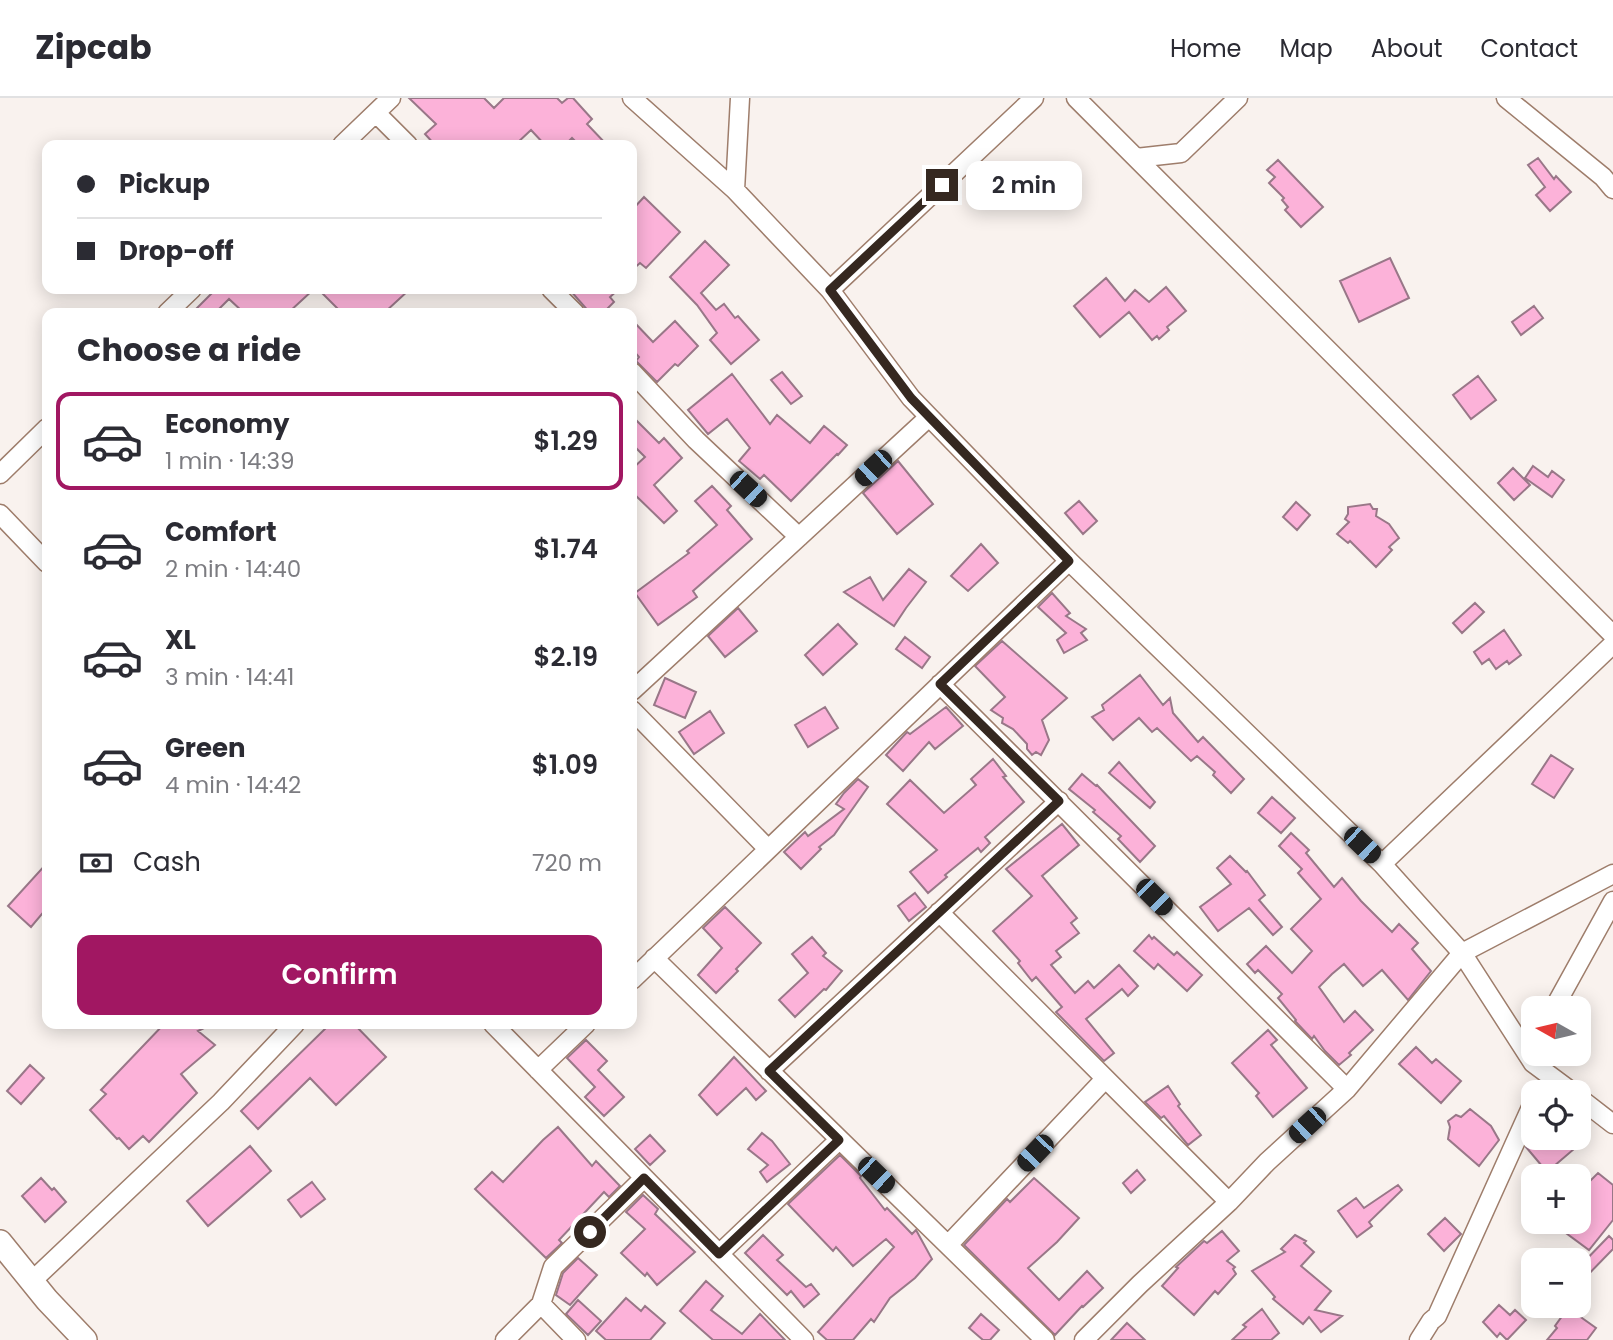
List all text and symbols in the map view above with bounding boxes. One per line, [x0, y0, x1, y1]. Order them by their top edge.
text: Zipcab [35, 24, 152, 71]
text: Home [1170, 32, 1242, 65]
text: Map [1280, 32, 1333, 65]
text: About [1371, 32, 1442, 65]
text: Contact [1480, 32, 1578, 65]
callout: 2 min [967, 160, 1082, 210]
text: Pickup [119, 166, 210, 202]
route end [926, 169, 958, 201]
text: 2 min [992, 169, 1056, 201]
text: Drop-off [119, 233, 234, 269]
text: Choose a ride [77, 327, 301, 372]
text: Economy [165, 406, 289, 442]
icon: car [81, 410, 144, 473]
text: $1.29 [534, 423, 598, 459]
text: 1 min · 14:39 [165, 445, 295, 477]
car [851, 446, 896, 490]
car [726, 467, 771, 511]
text: Comfort [165, 514, 277, 550]
icon: car [81, 518, 144, 581]
text: $1.74 [533, 531, 598, 567]
text: 2 min · 14:40 [165, 553, 301, 585]
text: XL [165, 622, 196, 658]
icon: car [81, 626, 144, 689]
text: $2.19 [534, 639, 598, 675]
text: 3 min · 14:41 [165, 661, 294, 693]
text: Green [165, 730, 246, 766]
icon: car [81, 734, 144, 797]
text: $1.09 [532, 747, 598, 783]
text: 4 min · 14:42 [165, 769, 301, 801]
car [1340, 823, 1385, 867]
icon: cash [77, 844, 115, 882]
text: Cash [133, 844, 201, 880]
text: 720 m [532, 847, 602, 879]
car [1132, 875, 1177, 919]
button: Confirm [77, 935, 602, 1015]
north arrow [1521, 996, 1591, 1066]
map controls [1521, 996, 1591, 1318]
button: locate [1521, 1080, 1591, 1150]
car [1285, 1103, 1330, 1147]
car [1013, 1131, 1058, 1175]
car [854, 1153, 899, 1197]
button: + [1521, 1164, 1591, 1234]
route start [574, 1216, 606, 1248]
button: − [1521, 1248, 1591, 1318]

